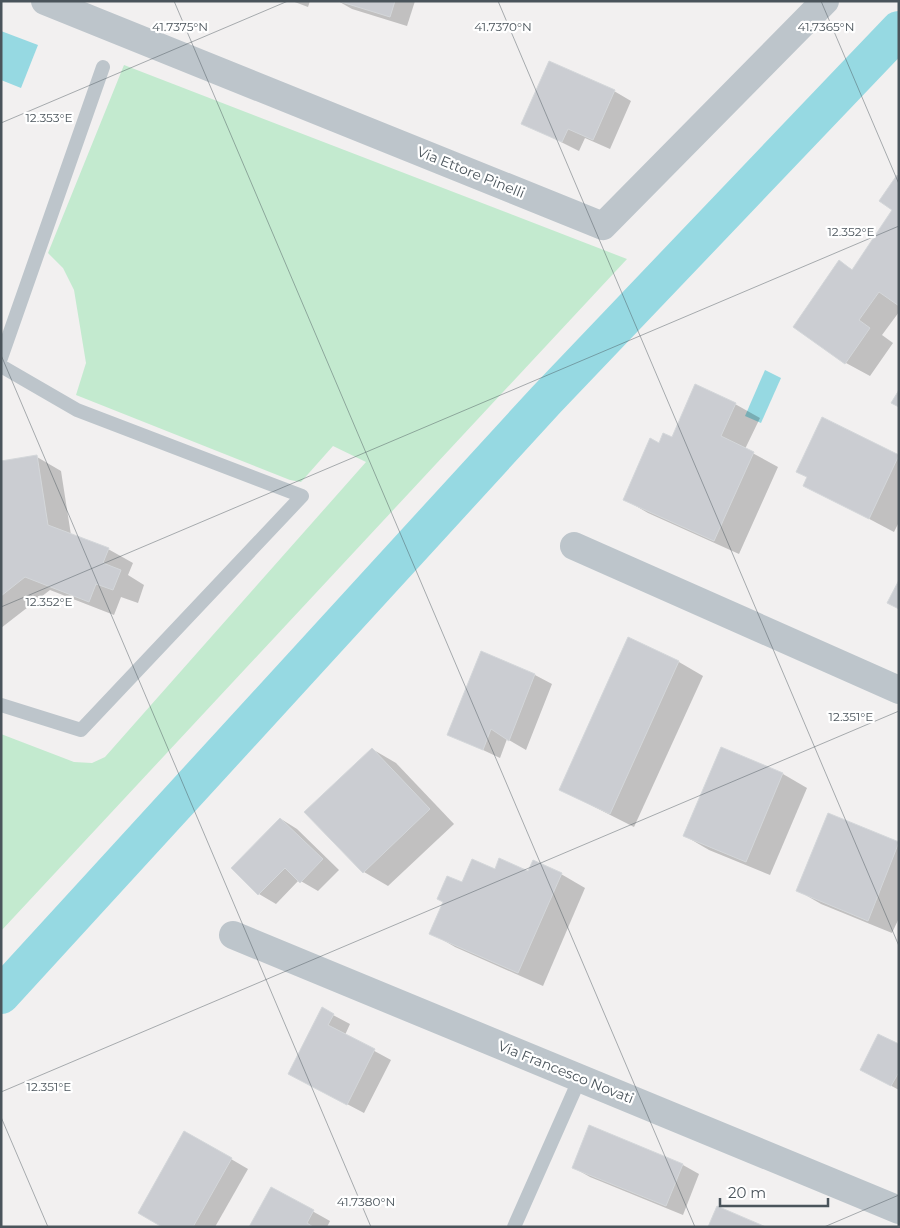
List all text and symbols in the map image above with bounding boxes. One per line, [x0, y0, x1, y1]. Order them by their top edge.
text: 41.7375°N [152, 19, 208, 34]
text: 41.7370°N [474, 19, 532, 34]
text: 41.7365°N [798, 19, 854, 34]
text: 12.353°E [26, 110, 72, 125]
street label: Via Ettore Pinelli [414, 142, 528, 202]
text: 12.352°E [827, 224, 875, 239]
text: 12.352°E [25, 594, 73, 609]
text: 12.351°E [829, 709, 873, 724]
street label: Via Francesco Novati [495, 1037, 637, 1107]
text: 12.351°E [27, 1079, 71, 1094]
scale bar [720, 1176, 828, 1208]
text: 20 m [728, 1183, 766, 1202]
text: 41.7380°N [337, 1194, 395, 1209]

